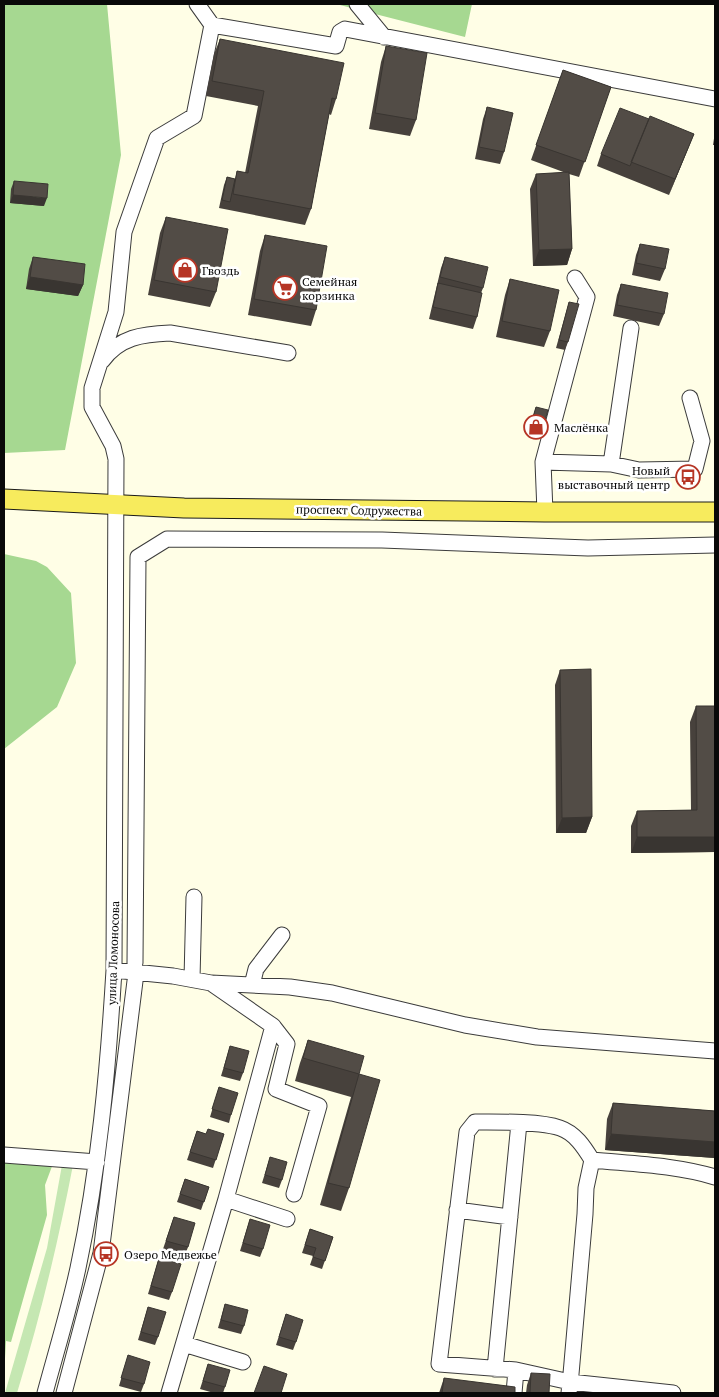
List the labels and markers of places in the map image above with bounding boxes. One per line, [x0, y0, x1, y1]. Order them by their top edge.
shop icon: Гвоздь [172, 257, 198, 283]
place label: Гвоздь [202, 263, 239, 278]
place label: Семейная корзинка [302, 274, 357, 303]
supermarket icon: Семейная корзинка [272, 275, 298, 301]
shop icon: Маслёнка [523, 414, 549, 440]
place label: Маслёнка [554, 420, 608, 435]
place label: Новый выставочный центр [558, 463, 670, 492]
bus stop icon: Новый выставочный центр [675, 464, 701, 490]
bus stop icon: Озеро Медвежье [93, 1241, 119, 1267]
place label: Озеро Медвежье [124, 1247, 217, 1262]

